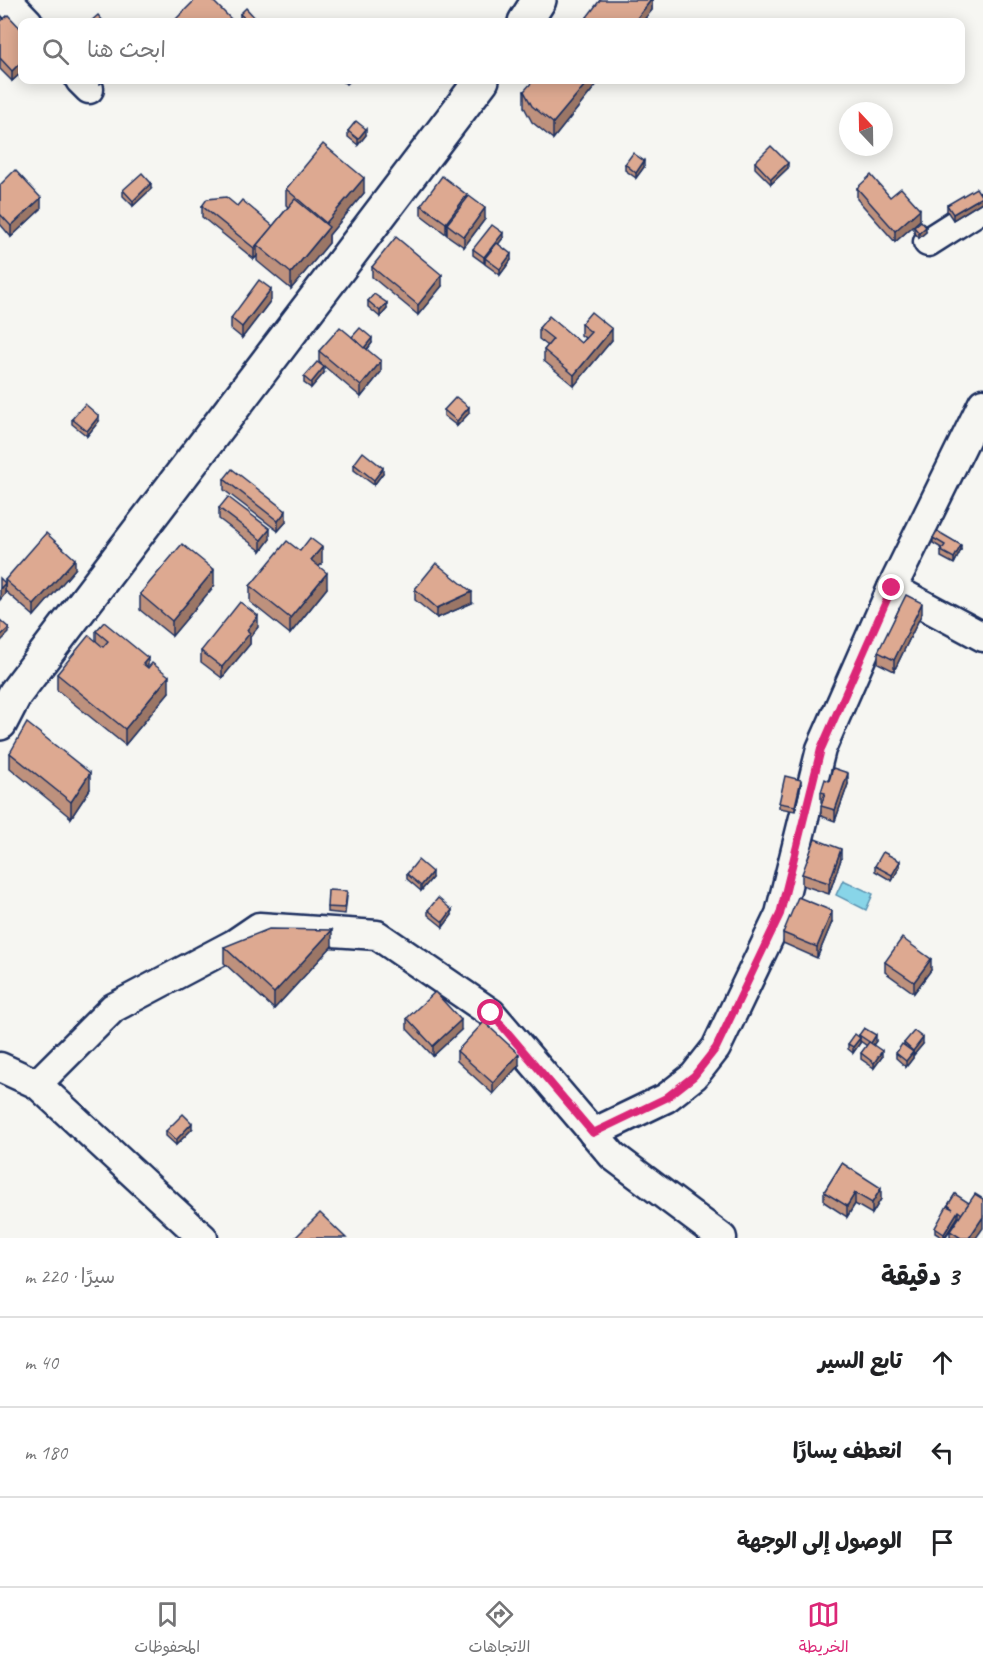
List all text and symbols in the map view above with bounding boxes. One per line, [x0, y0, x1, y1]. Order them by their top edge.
search box [18, 18, 965, 84]
icon: search [39, 35, 72, 68]
text: ابحث هنا [87, 36, 166, 64]
north arrow [839, 102, 893, 156]
route end [878, 574, 904, 600]
route start [477, 999, 503, 1025]
text: 3 دقيقة [881, 1260, 959, 1293]
text: سيرًا · 220 m [24, 1264, 115, 1289]
icon: ahead [926, 1346, 959, 1379]
text: تابع السير [818, 1347, 902, 1375]
text: 40 m [24, 1350, 58, 1375]
icon: left [926, 1436, 959, 1469]
text: انعطف يسارًا [793, 1437, 902, 1465]
text: 180 m [24, 1440, 67, 1465]
icon: arrive [926, 1526, 959, 1559]
text: الوصول إلى الوجهة [737, 1527, 902, 1555]
tab: المحفوظات [134, 1598, 200, 1661]
tab: الاتجاهات [469, 1598, 530, 1661]
tab: الخريطة [799, 1598, 849, 1661]

